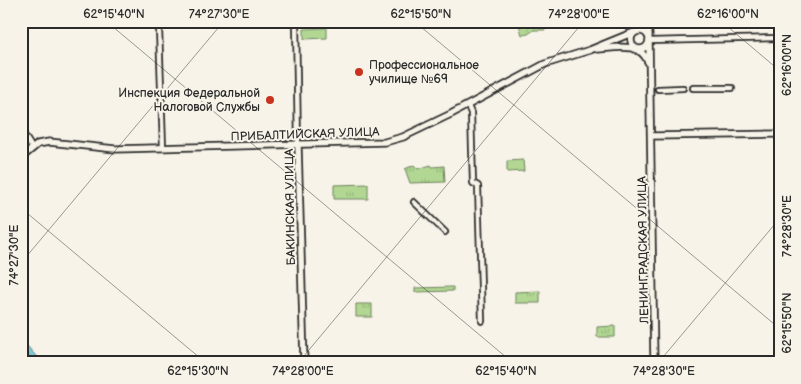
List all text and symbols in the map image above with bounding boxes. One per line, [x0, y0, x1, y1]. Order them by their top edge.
text: 62°15'40"N [83, 7, 145, 22]
text: 74°27'30"E [189, 7, 249, 22]
text: 62°15'50"N [390, 7, 452, 22]
text: 74°28'00"E [548, 7, 610, 22]
text: 62°16'00"N [697, 7, 759, 22]
text: 62°16'00"N [780, 34, 795, 96]
place label: Профессиональное училище №69 [369, 58, 479, 87]
marker: Профессиональное училище №69 [353, 66, 365, 78]
place label: Инспекция Федеральной Налоговой Службы [118, 86, 260, 115]
marker: Инспекция Федеральной Налоговой Службы [264, 94, 276, 106]
street label: ПРИБАЛТИЙСКАЯ УЛИЦА [230, 124, 380, 145]
street label: БАКИНСКАЯ УЛИЦА [282, 148, 299, 265]
street label: ЛЕНИНГРАДСКАЯ УЛИЦА [635, 175, 652, 325]
text: 74°28'30"E [780, 195, 795, 257]
text: 74°27'30"E [7, 225, 22, 285]
text: 62°15'50"N [780, 292, 795, 354]
text: 62°15'30"N [167, 364, 229, 379]
text: 74°28'00"E [272, 364, 334, 379]
text: 62°15'40"N [475, 364, 537, 379]
text: 74°28'30"E [633, 364, 695, 379]

